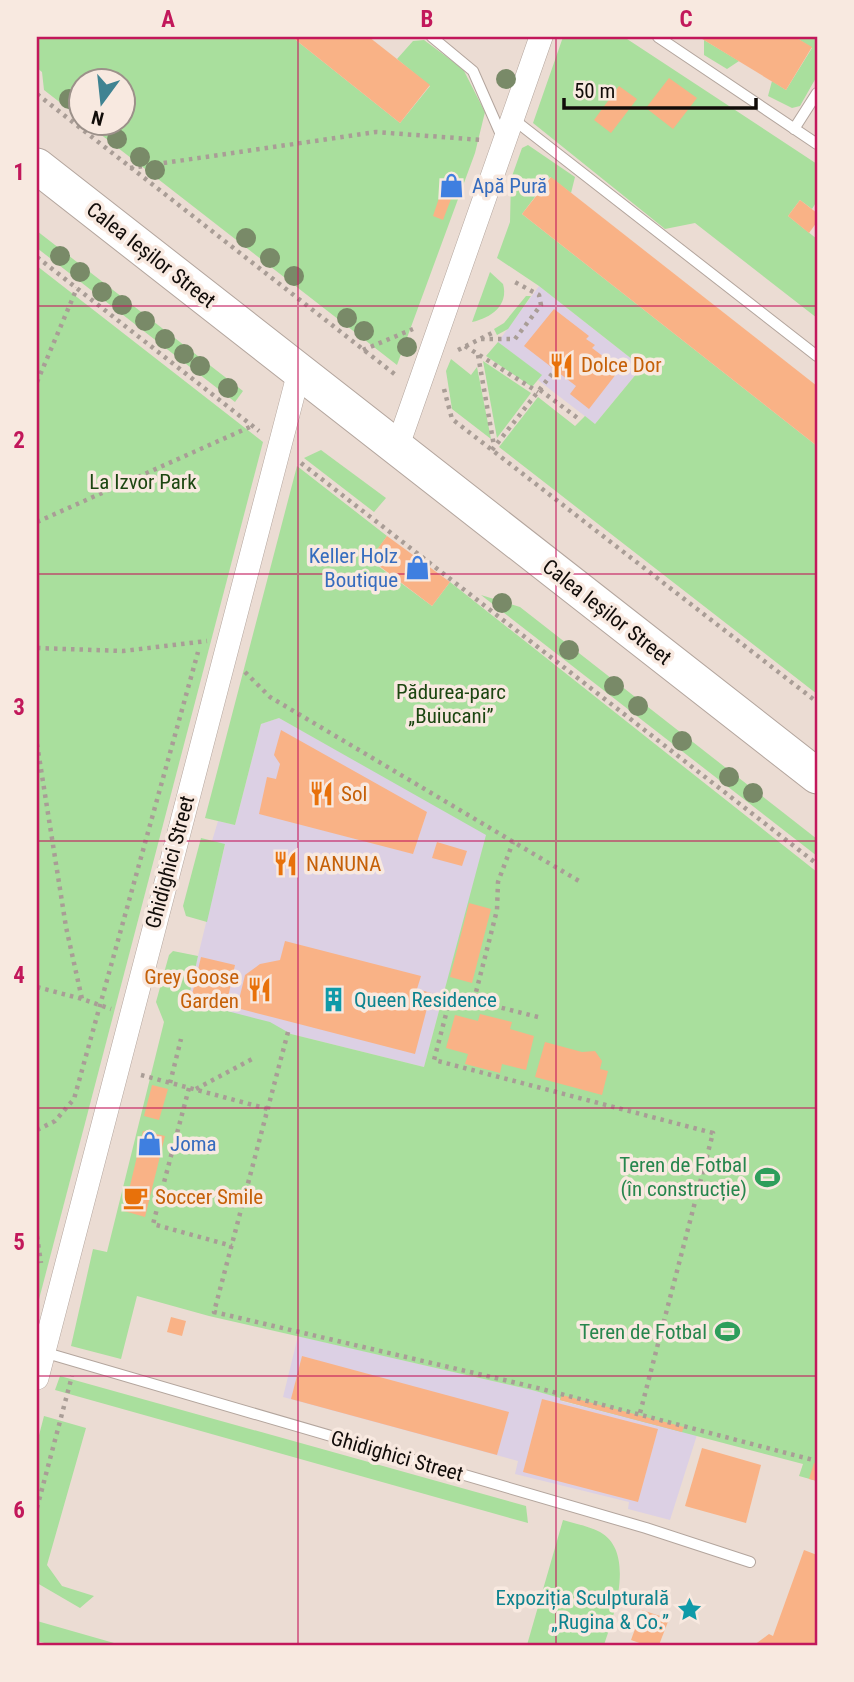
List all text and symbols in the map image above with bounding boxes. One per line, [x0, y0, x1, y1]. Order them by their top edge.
text: A [161, 6, 175, 33]
text: B [421, 6, 433, 33]
text: C [679, 6, 693, 33]
north arrow [66, 66, 136, 136]
scale bar [564, 66, 756, 110]
text: 50 m [574, 79, 615, 103]
text: N [89, 105, 106, 131]
text: 1 [13, 159, 25, 186]
shop icon: Apă Pură [438, 172, 466, 200]
place label: Apă Pură [472, 174, 547, 198]
street label: Calea Ieșilor Street [82, 197, 220, 313]
restaurant icon: Dolce Dor [547, 351, 575, 379]
place label: Dolce Dor [581, 353, 662, 377]
text: 2 [13, 427, 25, 454]
park label: La Izvor Park [89, 470, 197, 494]
place label: Keller Holz Boutique [309, 544, 398, 592]
shop icon: Keller Holz Boutique [404, 554, 432, 582]
street label: Calea Ieșilor Street [538, 554, 676, 670]
park label: Pădurea-parc „Buiucani” [396, 680, 506, 728]
text: 3 [13, 694, 25, 721]
restaurant icon: Sol [307, 780, 335, 808]
place label: Sol [341, 782, 367, 806]
street label: Ghidighici Street [141, 793, 199, 931]
restaurant icon: NANUNA [272, 850, 300, 878]
place label: NANUNA [306, 852, 381, 876]
text: 4 [13, 962, 25, 989]
place label: Grey Goose Garden [144, 965, 239, 1013]
restaurant icon: Grey Goose Garden [245, 975, 273, 1003]
building icon: Queen Residence [320, 986, 348, 1014]
place label: Queen Residence [354, 988, 497, 1012]
shop icon: Joma [136, 1130, 164, 1158]
place label: Joma [170, 1132, 217, 1156]
place label: Teren de Fotbal (în construcție) [619, 1153, 747, 1202]
sports icon: Teren de Fotbal (în construcție) [753, 1163, 781, 1191]
cafe icon: Soccer Smile [121, 1183, 149, 1211]
place label: Soccer Smile [155, 1185, 263, 1209]
text: 5 [13, 1229, 25, 1256]
sports icon: Teren de Fotbal [713, 1318, 741, 1346]
place label: Teren de Fotbal [579, 1320, 707, 1344]
street label: Ghidighici Street [328, 1426, 466, 1486]
text: 6 [13, 1497, 25, 1524]
place label: Expoziția Sculpturală „Rugina & Co.” [495, 1586, 669, 1634]
place icon: Expoziția Sculpturală „Rugina & Co.” [675, 1596, 703, 1624]

